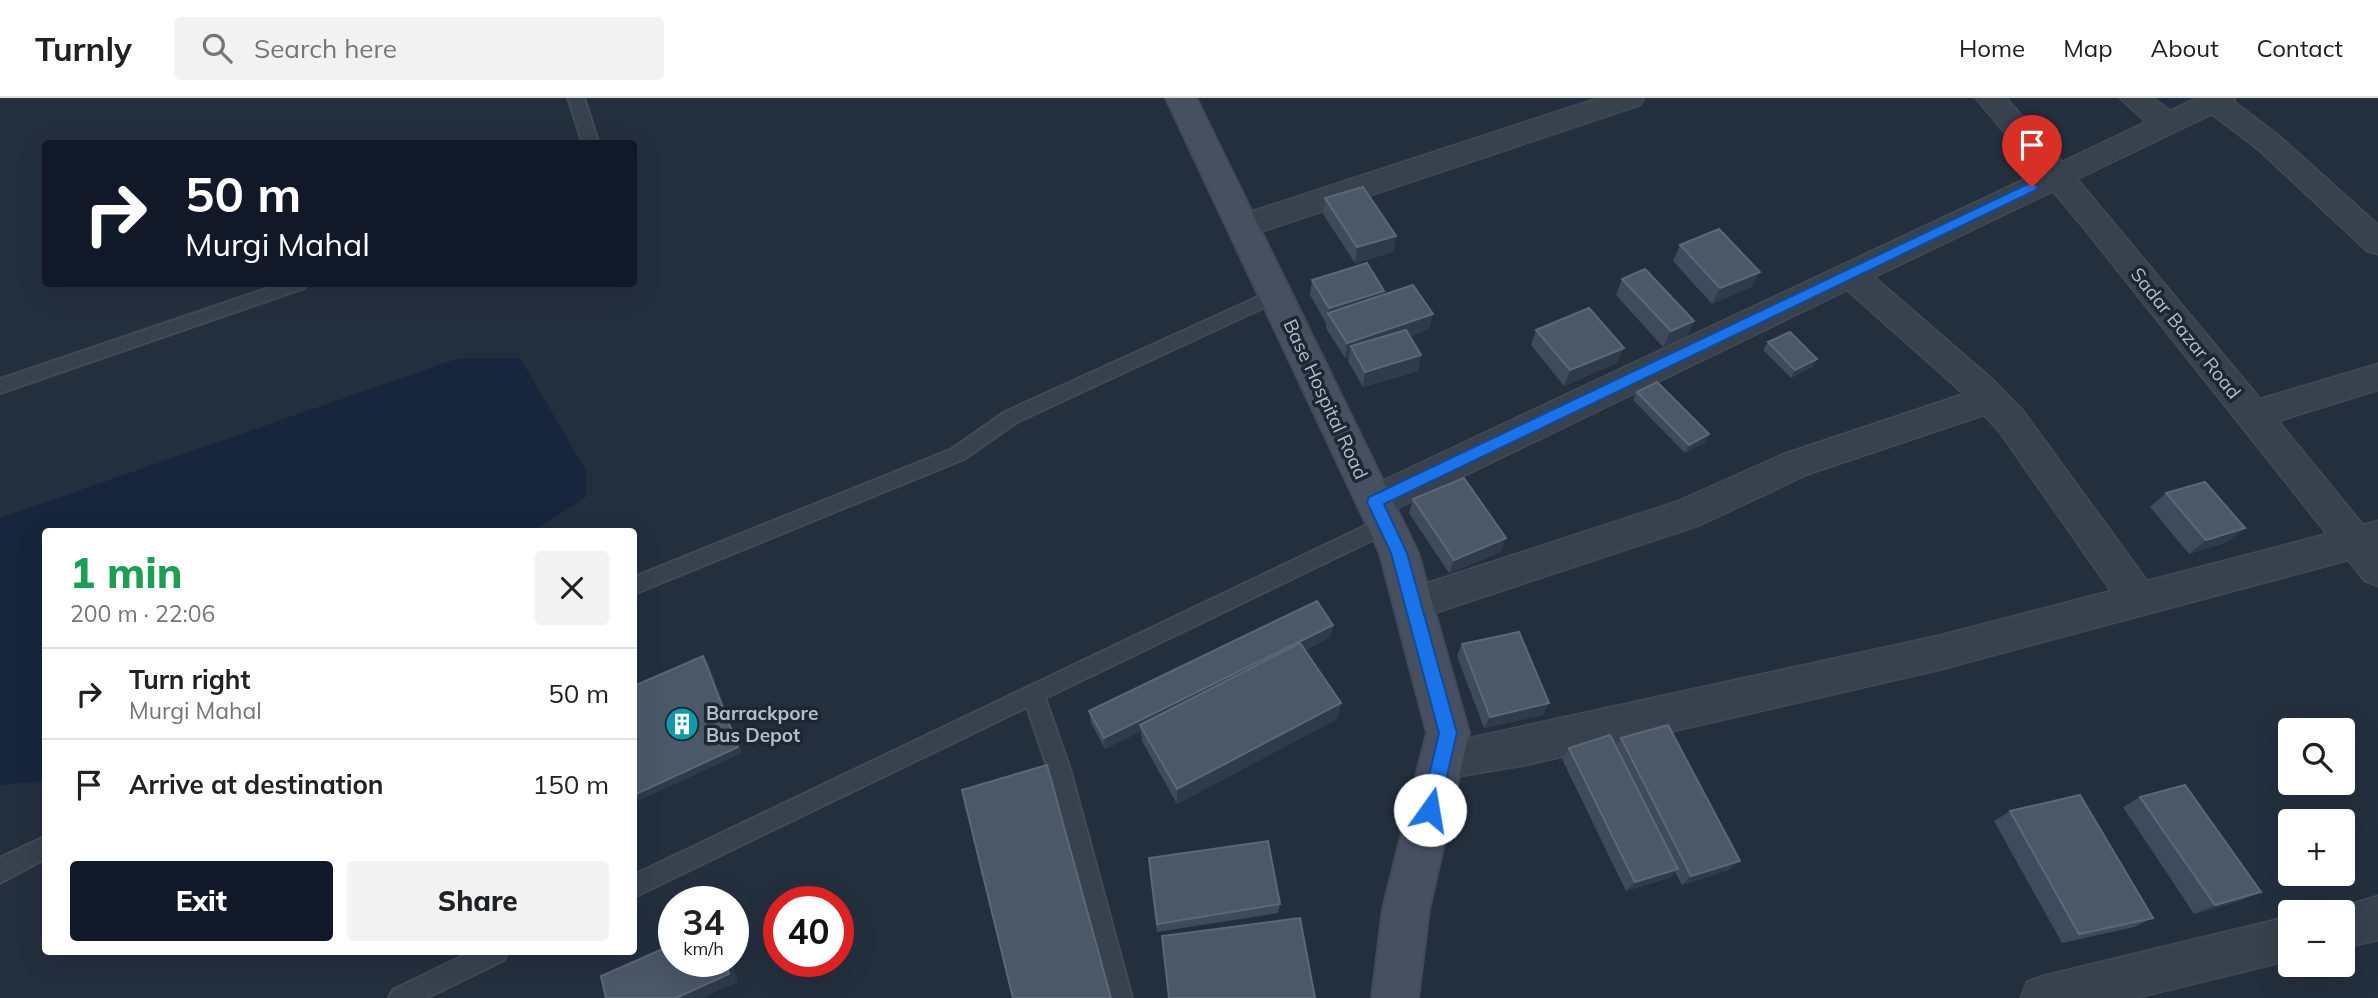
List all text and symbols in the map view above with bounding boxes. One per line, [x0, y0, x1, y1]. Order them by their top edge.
search box [174, 17, 664, 80]
text: Turnly [35, 28, 132, 69]
icon: search [198, 29, 236, 67]
text: Search here [254, 32, 397, 65]
text: Home [1959, 33, 2025, 63]
text: Map [2063, 33, 2113, 63]
text: About [2151, 33, 2219, 63]
text: Contact [2257, 33, 2343, 63]
pin [2002, 115, 2062, 187]
icon: arrive [2013, 126, 2051, 164]
text: 50 m [185, 163, 301, 224]
icon: right [70, 168, 161, 259]
text: Murgi Mahal [185, 224, 370, 264]
street label: Sadar Bazar Road [2126, 263, 2246, 403]
street label: Base Hospital Road [1278, 315, 1374, 483]
text: 1 min [70, 546, 183, 599]
button: close [535, 551, 609, 625]
text: 200 m · 22:06 [70, 599, 215, 628]
text: Turn right [129, 663, 250, 696]
icon: right [70, 675, 108, 713]
text: 50 m [548, 677, 609, 710]
text: Murgi Mahal [129, 696, 262, 725]
place label: Barrackpore Bus Depot [706, 701, 818, 747]
building icon: Barrackpore Bus Depot [663, 705, 701, 743]
map controls [2278, 718, 2355, 977]
button: search [2278, 718, 2355, 795]
icon: arrive [70, 766, 108, 804]
text: Arrive at destination [129, 768, 384, 801]
text: 150 m [533, 768, 609, 801]
position arrow [1393, 773, 1467, 847]
button: + [2278, 809, 2355, 886]
button: Exit [70, 861, 333, 941]
button: Share [347, 861, 609, 941]
speed limit sign: 40 [763, 886, 854, 977]
text: 34 [682, 900, 725, 944]
button: − [2278, 900, 2355, 977]
text: km/h [683, 937, 724, 960]

